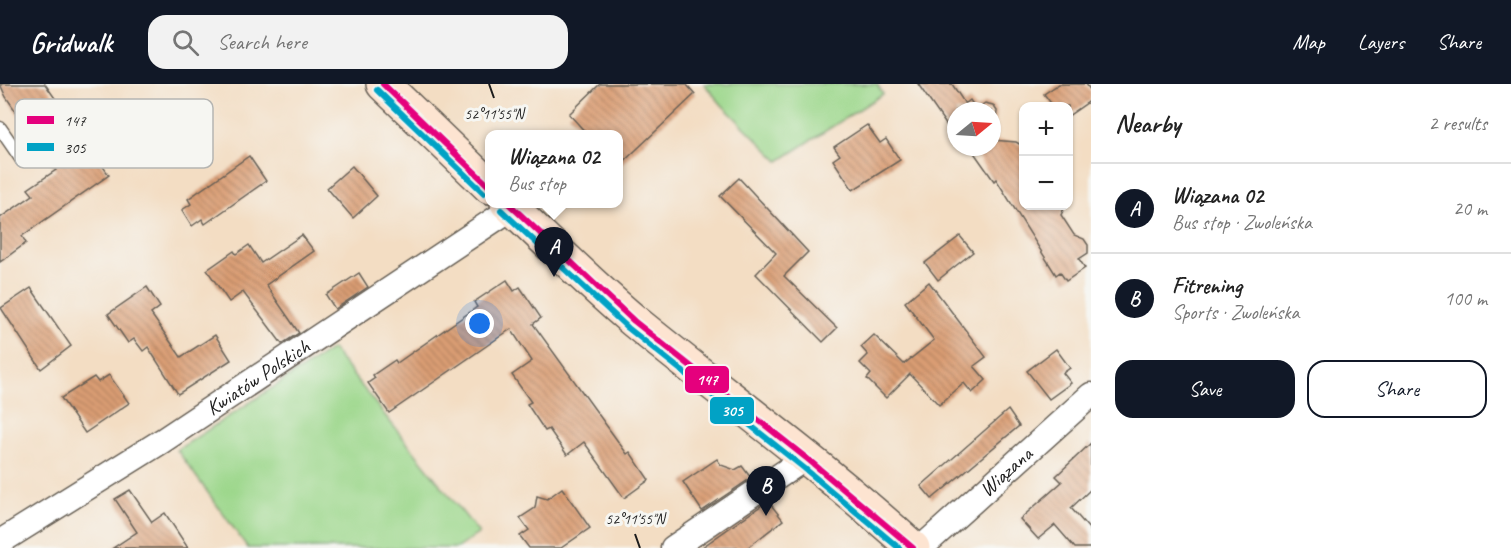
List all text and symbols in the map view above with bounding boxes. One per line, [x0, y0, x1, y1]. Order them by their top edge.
search box [148, 15, 568, 69]
text: Gridwalk [30, 25, 112, 60]
icon: search [169, 26, 202, 59]
text: Search here [217, 28, 307, 56]
text: Map [1292, 29, 1325, 55]
text: Layers [1358, 29, 1404, 55]
text: Share [1437, 29, 1481, 55]
legend [15, 99, 213, 168]
north arrow [947, 102, 1001, 156]
map controls [1019, 102, 1073, 210]
button: + [1019, 102, 1073, 156]
text: 52°11'55"N [464, 105, 527, 124]
text: Nearby [1115, 107, 1180, 140]
text: 147 [64, 111, 86, 131]
text: 2 results [1428, 111, 1487, 136]
popup [485, 130, 623, 208]
text: 305 [64, 138, 86, 158]
text: Wiązana 02 [508, 143, 600, 171]
button: − [1019, 156, 1073, 210]
text: Bus stop [508, 171, 566, 196]
text: Wiązana 02 [1172, 182, 1263, 210]
text: A [1129, 196, 1140, 221]
text: 20 m [1453, 196, 1487, 221]
text: Bus stop · Zwoleńska [1172, 210, 1312, 235]
pin: A [534, 228, 574, 277]
text: Fitrening [1172, 272, 1242, 300]
text: B [1129, 286, 1140, 311]
text: 100 m [1444, 286, 1487, 311]
text: Sports · Zwoleńska [1172, 300, 1299, 325]
your location [465, 309, 494, 338]
street label: Kwiatów Polskich [201, 333, 315, 421]
button: Save [1115, 360, 1295, 418]
button: Share [1307, 360, 1487, 418]
line badge: 147 [684, 365, 730, 394]
text: 147 [696, 370, 720, 390]
line badge: 305 [709, 396, 755, 425]
text: 305 [721, 401, 745, 421]
street label: Wiązana [974, 440, 1039, 502]
pin: B [746, 466, 786, 516]
text: 52°11'55"N [605, 510, 668, 529]

